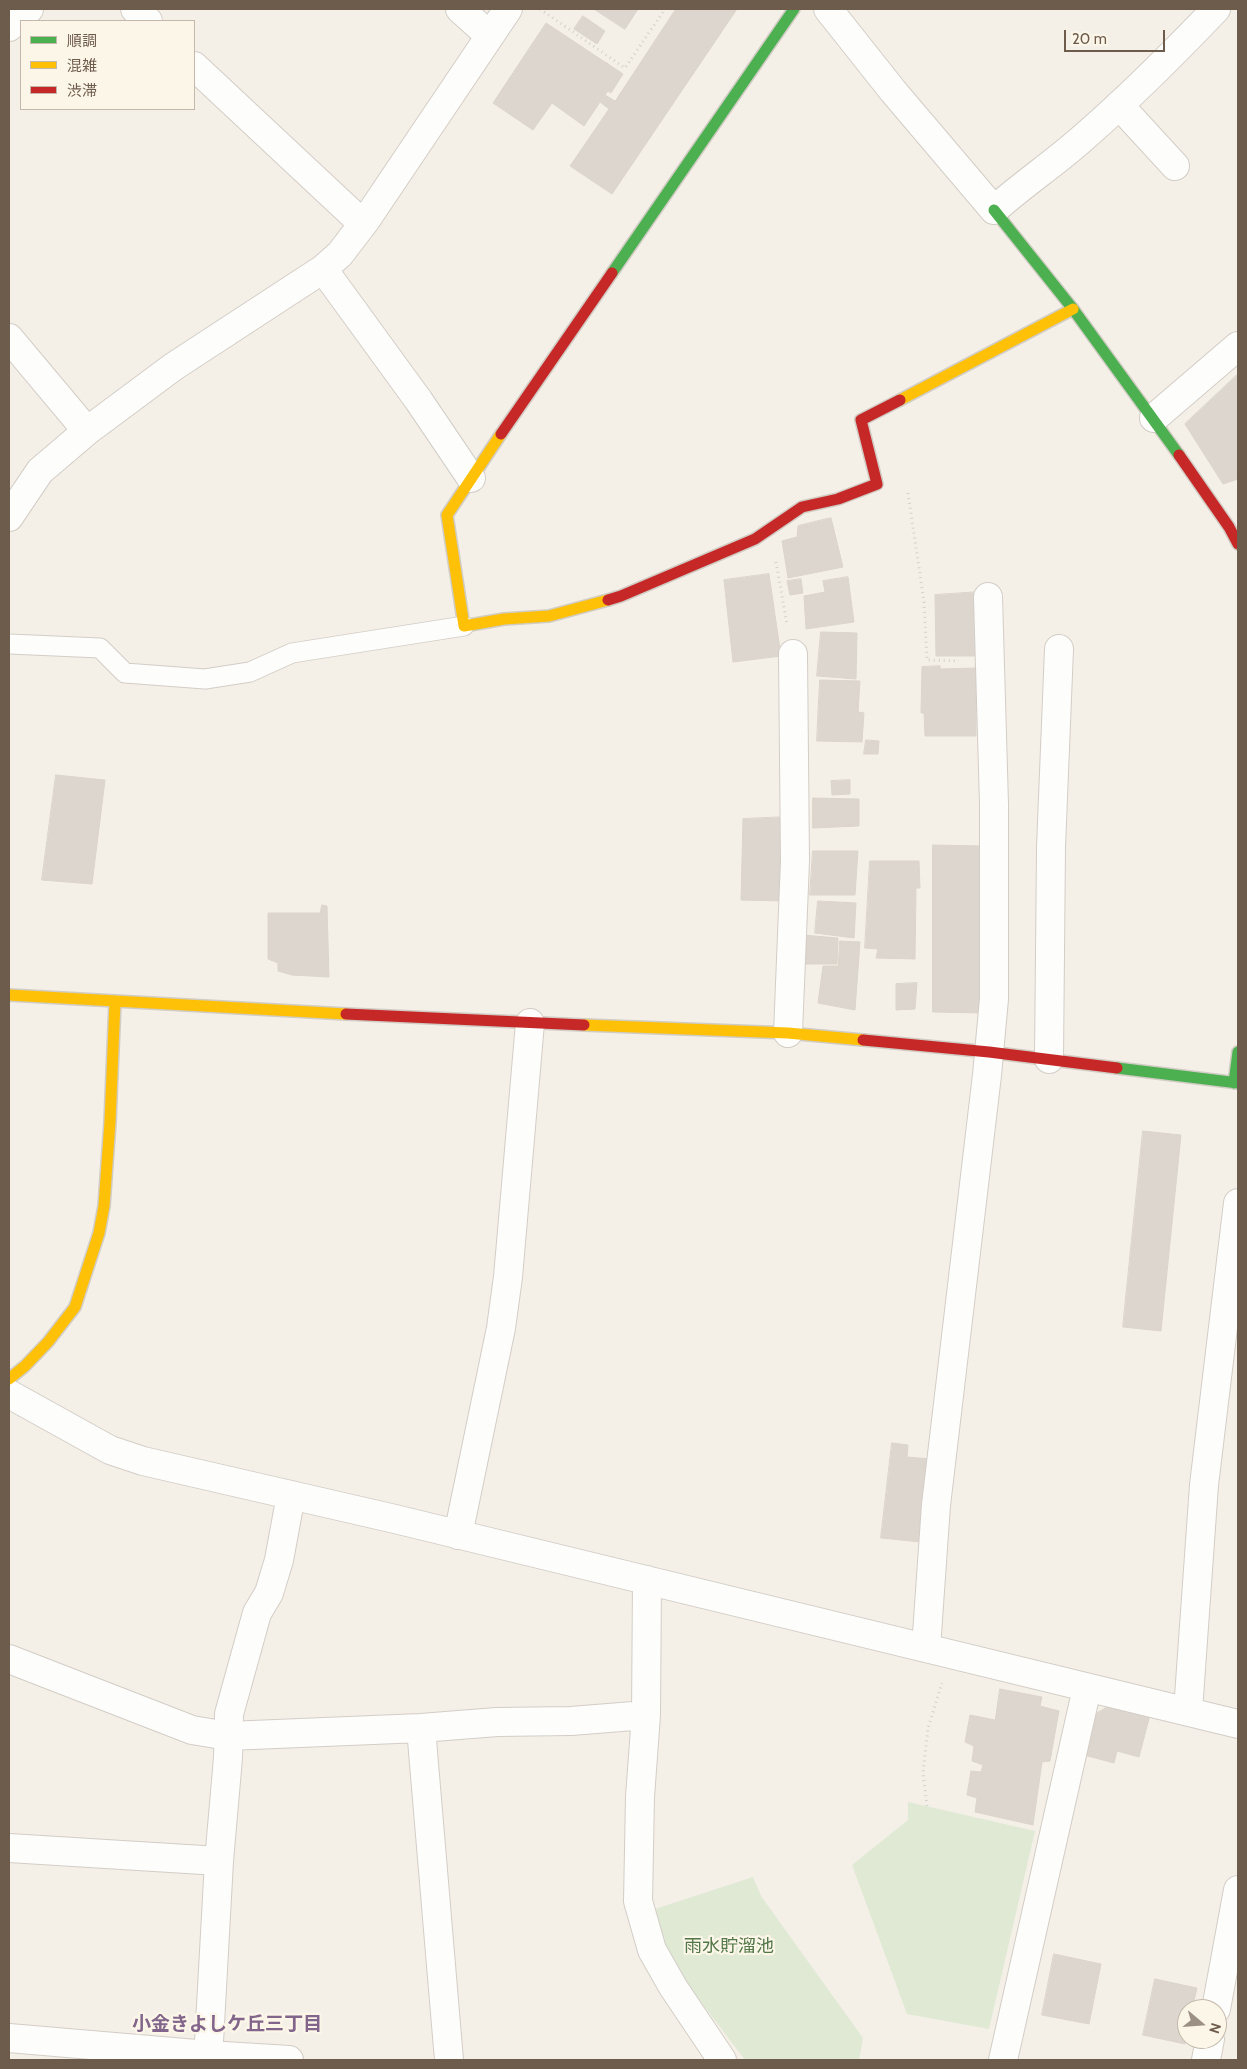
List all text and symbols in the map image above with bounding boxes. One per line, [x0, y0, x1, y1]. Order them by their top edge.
legend [20, 20, 195, 110]
scale bar [1067, 20, 1168, 52]
text: 20 m [1072, 30, 1107, 48]
text: 順調 [67, 32, 97, 50]
text: 混雑 [67, 57, 97, 75]
text: 渋滞 [67, 82, 97, 100]
park label: 雨水貯溜池 [684, 1936, 774, 1958]
north arrow [1177, 1999, 1227, 2049]
district label: 小金きよしケ丘三丁目 [132, 2013, 322, 2035]
text: N [1205, 2021, 1225, 2036]

